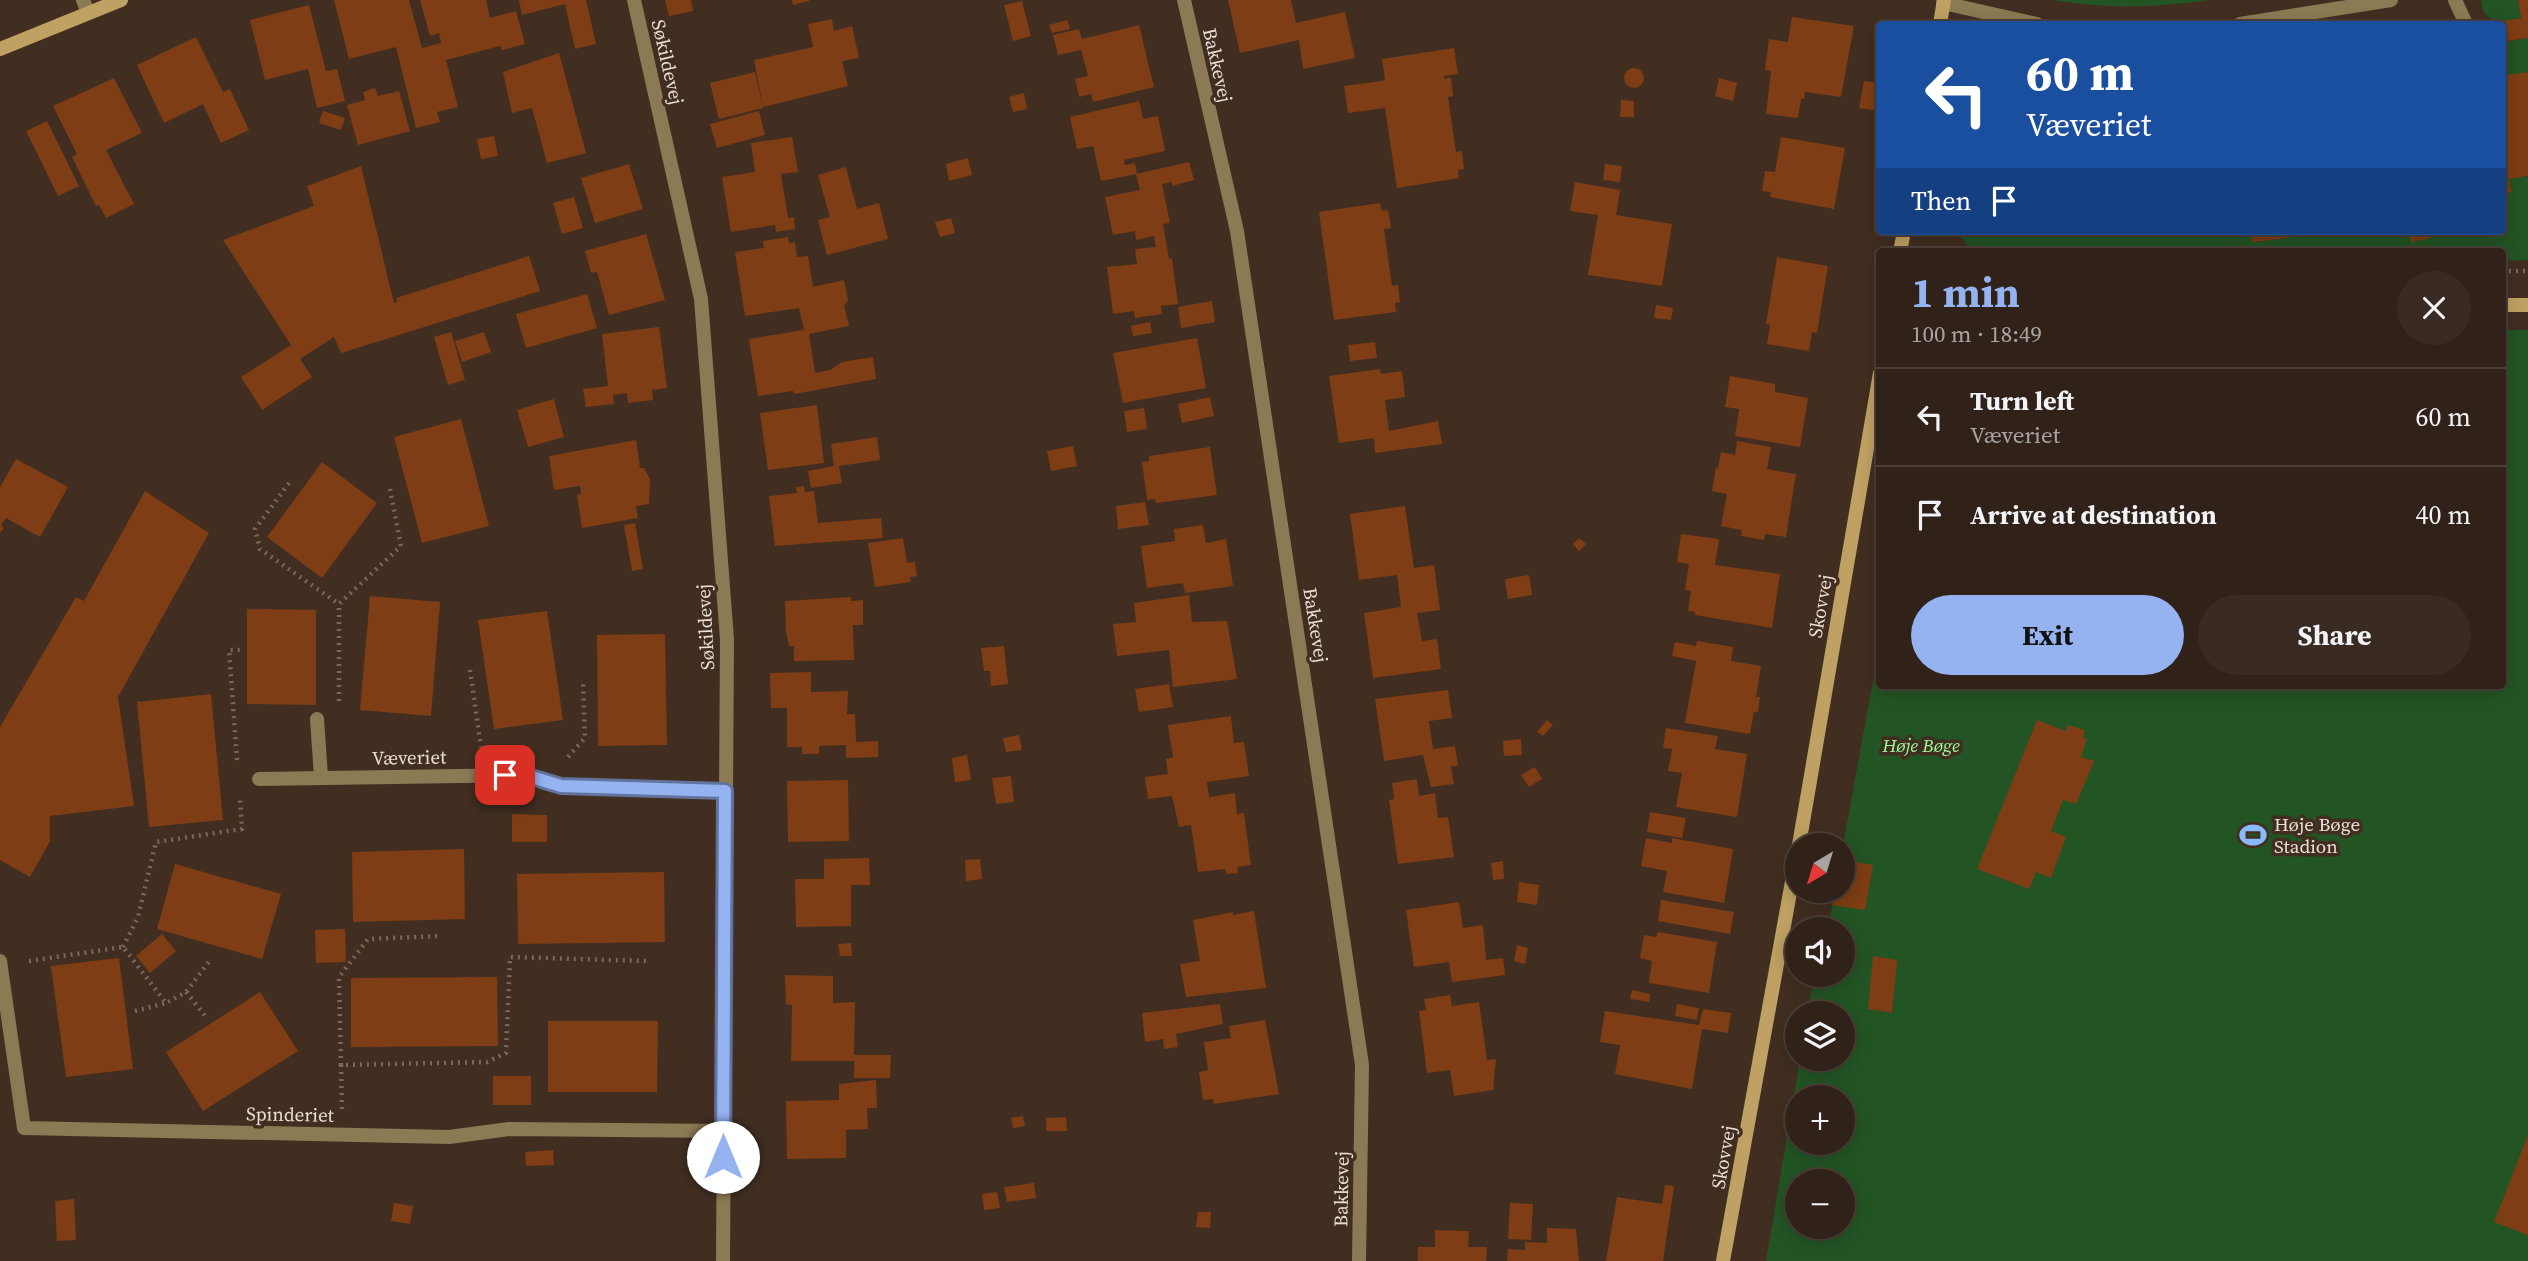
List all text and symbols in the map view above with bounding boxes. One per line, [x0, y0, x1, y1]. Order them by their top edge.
street label: Søkildevej [646, 17, 690, 107]
street label: Bakkevej [1197, 25, 1239, 105]
text: 60 m [2026, 39, 2134, 106]
icon: left [1911, 49, 2002, 140]
text: Væveriet [2026, 103, 2151, 147]
icon: arrive [1985, 182, 2023, 220]
text: Then [1911, 183, 1971, 219]
text: 1 min [1911, 263, 2020, 321]
button: close [2397, 271, 2471, 345]
text: 100 m · 18:49 [1911, 318, 2042, 350]
text: Turn left [1970, 383, 2074, 419]
icon: left [1911, 398, 1949, 436]
text: 60 m [2416, 399, 2471, 435]
text: Væveriet [1970, 419, 2060, 451]
icon: arrive [1911, 496, 1949, 534]
text: Arrive at destination [1970, 497, 2217, 533]
text: 40 m [2416, 497, 2471, 533]
street label: Skovvej [1802, 572, 1838, 640]
street label: Søkildevej [690, 583, 720, 671]
street label: Bakkevej [1297, 586, 1335, 664]
button: Exit [1911, 595, 2184, 675]
button: Share [2198, 595, 2471, 675]
park label: Høje Bøge [1881, 732, 1960, 758]
street label: Væveriet [372, 743, 447, 771]
pin [475, 745, 535, 805]
icon: arrive [486, 756, 524, 794]
place label: Høje Bøge Stadion [2274, 811, 2360, 859]
sports icon: Høje Bøge Stadion [2238, 820, 2268, 850]
north arrow [1785, 833, 1855, 903]
map controls [1785, 833, 1855, 1239]
button: sound [1785, 917, 1855, 987]
button: layers [1785, 1001, 1855, 1071]
button: + [1785, 1085, 1855, 1155]
street label: Spinderiet [246, 1100, 335, 1128]
position arrow [686, 1120, 760, 1194]
street label: Skovvej [1705, 1123, 1741, 1191]
street label: Bakkevej [1327, 1151, 1355, 1227]
button: − [1785, 1169, 1855, 1239]

